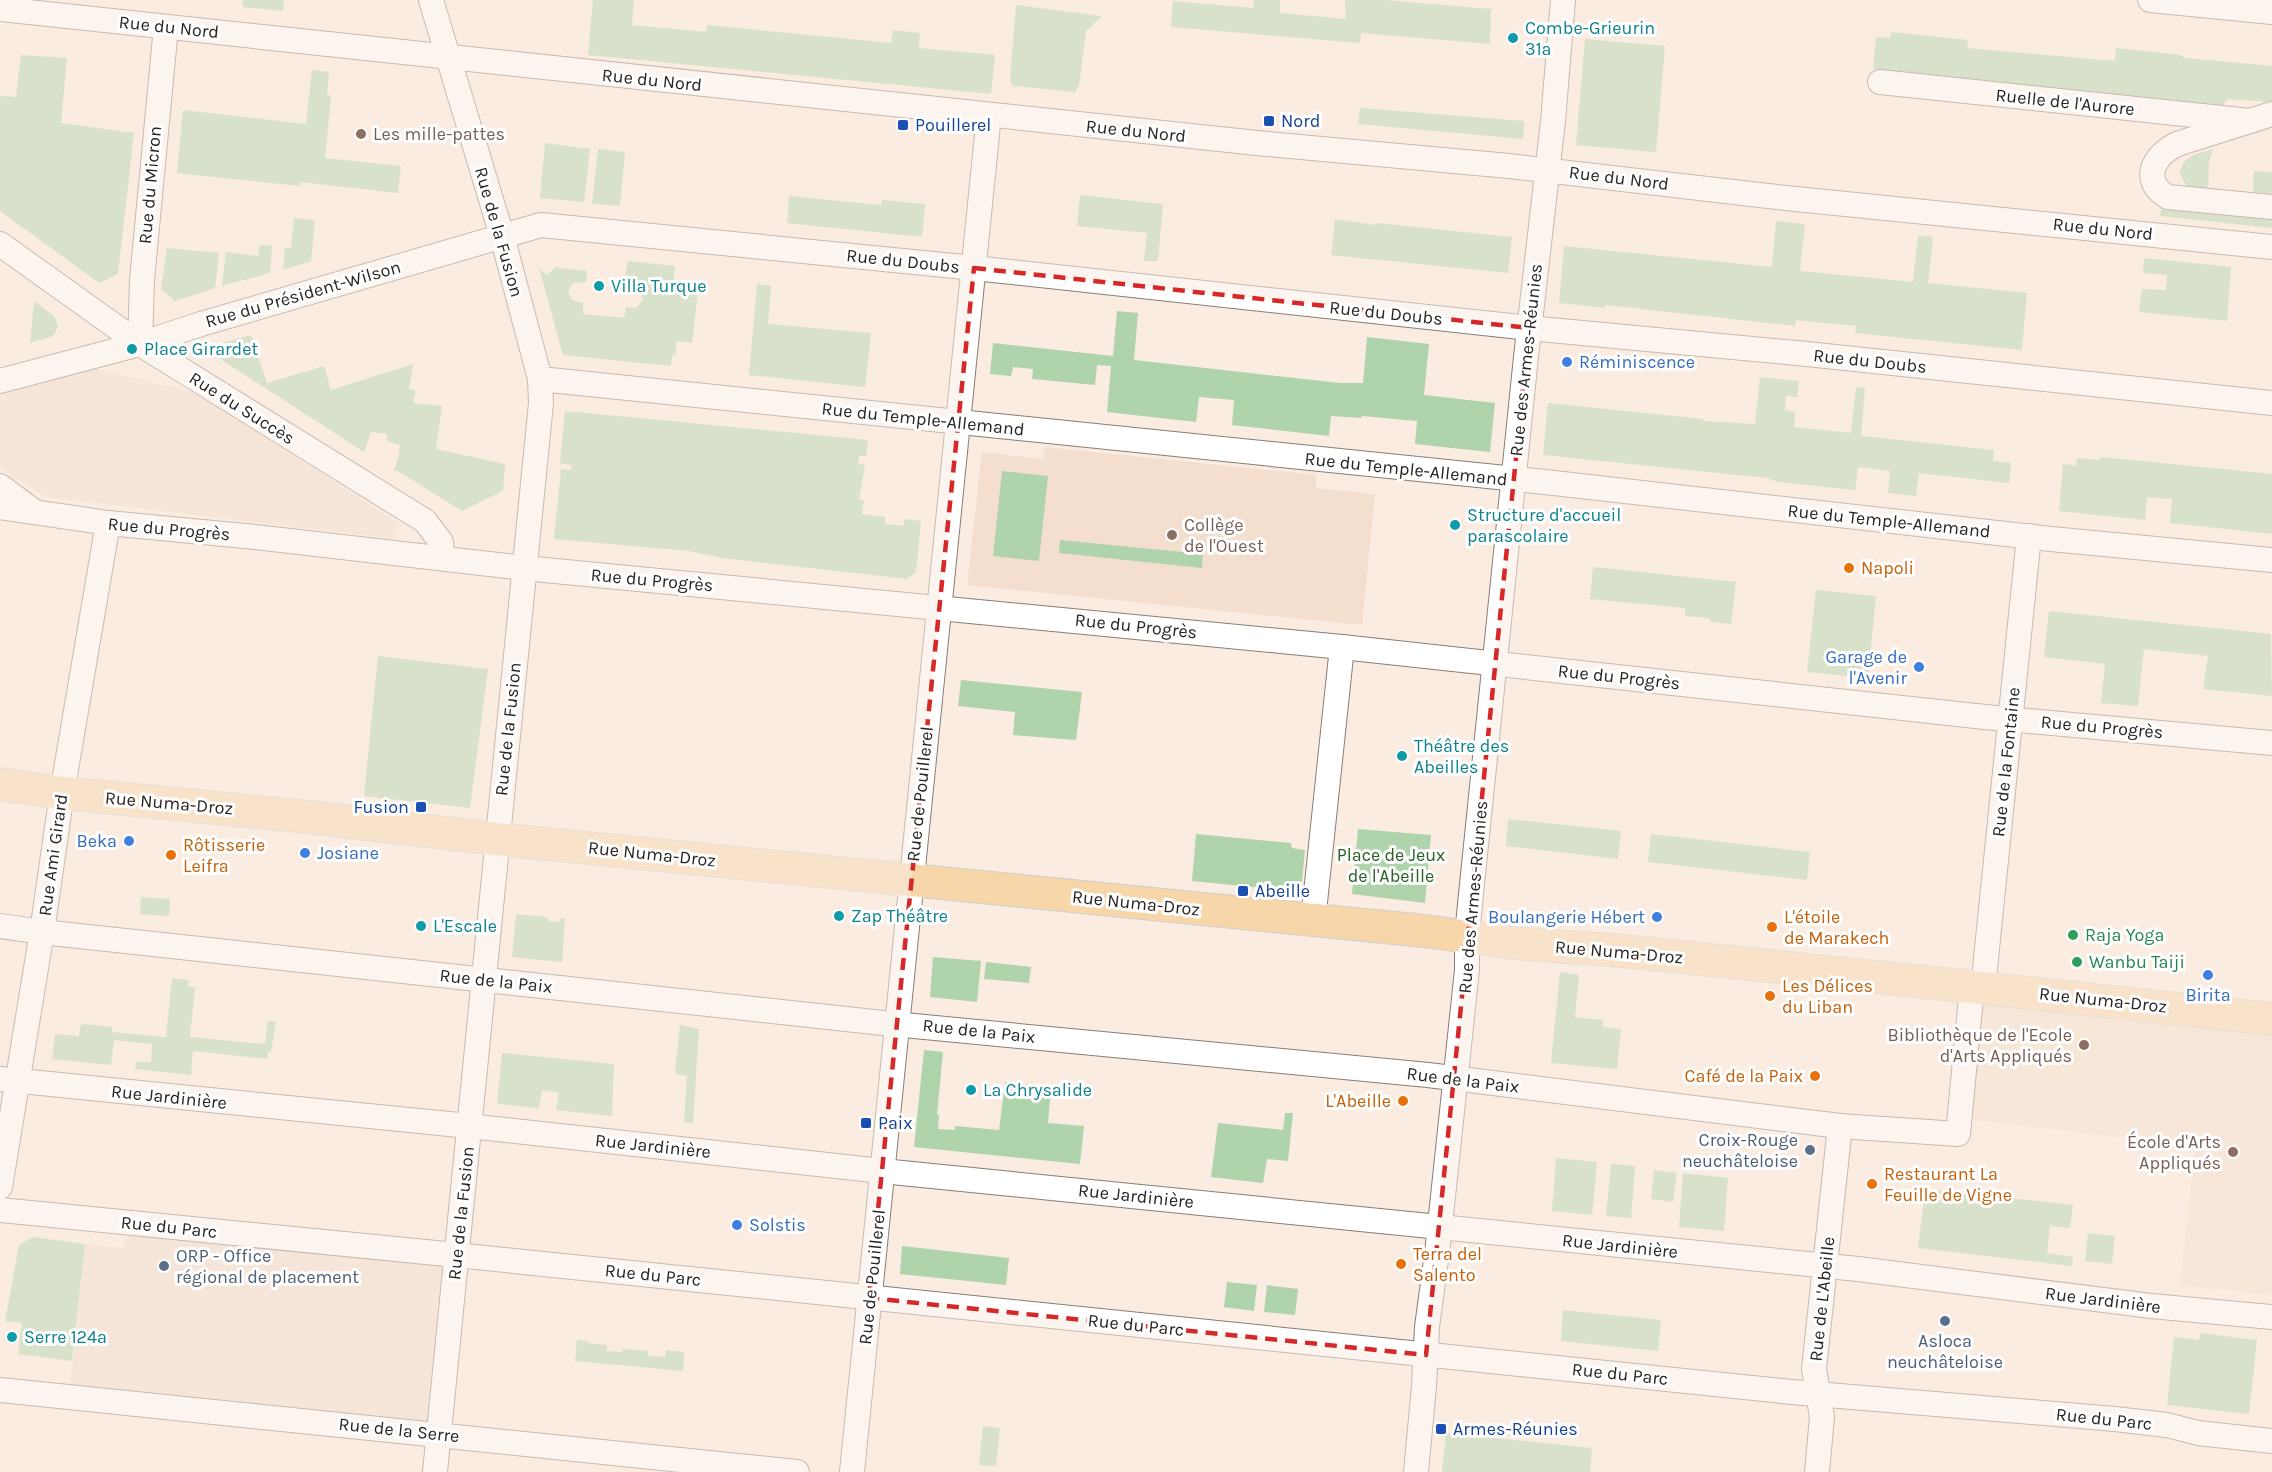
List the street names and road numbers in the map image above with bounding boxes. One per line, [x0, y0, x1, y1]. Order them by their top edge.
street label: Rue du Nord [118, 11, 220, 43]
street label: Rue du Nord [601, 64, 703, 96]
street label: Ruelle de l'Aurore [1994, 84, 2136, 120]
street label: Rue du Nord [1085, 115, 1187, 147]
street label: Rue du Micron [134, 125, 166, 245]
street label: Rue du Nord [1568, 161, 1670, 195]
street label: Rue de la Fusion [470, 164, 528, 300]
street label: Rue du Nord [2052, 213, 2154, 245]
street label: Rue du Doubs [845, 244, 961, 278]
street label: Rue du Président-Wilson [203, 256, 403, 332]
street label: Rue des Armes-Réunies [1505, 262, 1547, 458]
street label: Rue du Doubs [1328, 296, 1444, 330]
street label: Rue du Doubs [1812, 344, 1928, 378]
street label: Rue du Succès [185, 367, 299, 449]
street label: Rue du Temple-Allemand [820, 397, 1026, 441]
street label: Rue du Temple-Allemand [1303, 447, 1509, 491]
street label: Rue du Temple-Allemand [1786, 499, 1992, 543]
street label: Rue du Progrès [107, 513, 231, 545]
street label: Rue du Progrès [590, 564, 714, 596]
street label: Rue du Progrès [1074, 609, 1198, 643]
street label: Rue du Progrès [1557, 660, 1681, 694]
street label: Rue de la Fusion [490, 661, 526, 797]
street label: Rue de la Fontaine [1987, 686, 2025, 838]
street label: Rue du Progrès [2040, 711, 2164, 743]
street label: Rue de Pouillerel [902, 725, 938, 863]
street label: Rue Numa-Droz [104, 786, 234, 820]
street label: Rue Ami Girard [34, 793, 72, 917]
street label: Rue des Armes-Réunies [1454, 799, 1492, 995]
street label: Rue Numa-Droz [587, 836, 717, 872]
street label: Rue Numa-Droz [1071, 885, 1201, 921]
street label: Rue Numa-Droz [1554, 935, 1684, 969]
street label: Rue de la Paix [439, 964, 553, 998]
street label: Rue Numa-Droz [2038, 982, 2168, 1018]
street label: Rue de la Paix [922, 1014, 1036, 1048]
street label: Rue de la Paix [1405, 1062, 1521, 1098]
street label: Rue Jardinière [110, 1080, 228, 1114]
street label: Rue Jardinière [594, 1129, 712, 1163]
street label: Rue de la Fusion [443, 1145, 479, 1281]
street label: Rue Jardinière [1077, 1179, 1195, 1213]
street label: Rue de Pouillerel [854, 1208, 890, 1346]
street label: Rue du Parc [120, 1211, 218, 1243]
street label: Rue Jardinière [1561, 1229, 1679, 1263]
street label: Rue de L'Abeille [1805, 1235, 1839, 1363]
street label: Rue du Parc [604, 1259, 702, 1291]
street label: Rue Jardinière [2044, 1282, 2162, 1318]
street label: Rue du Parc [1087, 1309, 1185, 1341]
street label: Rue du Parc [1571, 1358, 1669, 1390]
street label: Rue du Parc [2055, 1403, 2153, 1435]
street label: Rue de la Serre [338, 1413, 460, 1447]

